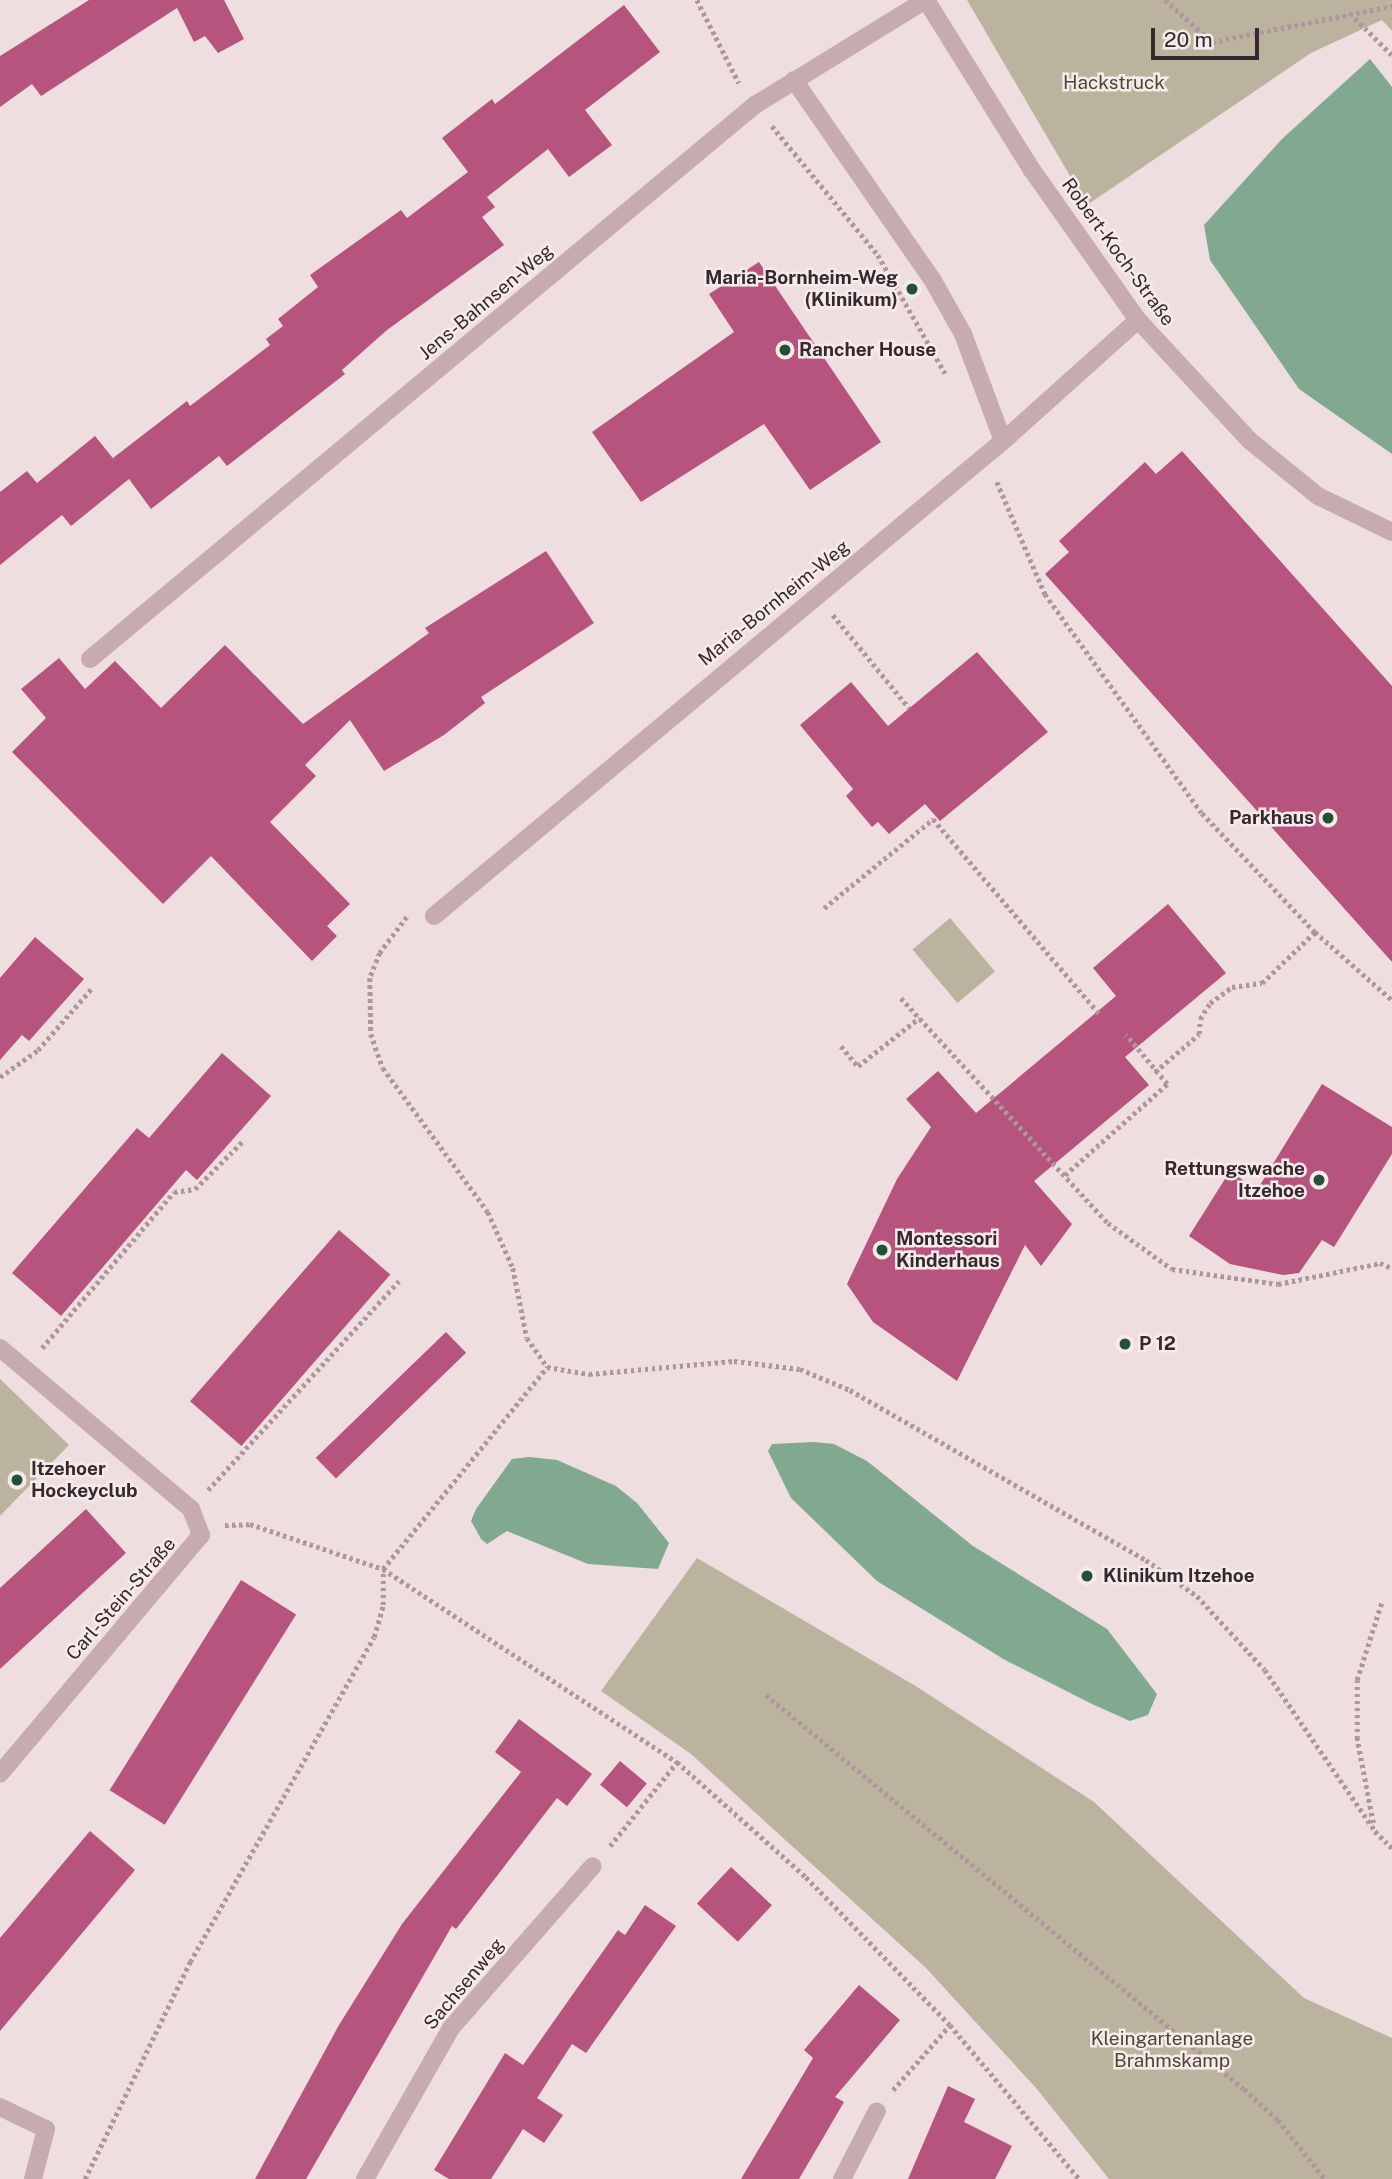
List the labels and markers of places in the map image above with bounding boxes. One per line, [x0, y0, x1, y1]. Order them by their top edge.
place label: Maria-Bornheim-Weg (Klinikum) [705, 267, 898, 311]
marker: Maria-Bornheim-Weg (Klinikum) [904, 281, 920, 297]
place label: Rancher House [799, 339, 936, 361]
marker: Rancher House [777, 342, 793, 358]
place label: Parkhaus [1229, 807, 1314, 829]
marker: Parkhaus [1320, 810, 1336, 826]
place label: Rettungswache Itzehoe [1164, 1158, 1305, 1202]
marker: Rettungswache Itzehoe [1311, 1172, 1327, 1188]
place label: Montessori Kinderhaus [896, 1228, 1000, 1272]
marker: Montessori Kinderhaus [874, 1242, 890, 1258]
place label: P 12 [1139, 1333, 1176, 1355]
marker: P 12 [1117, 1336, 1133, 1352]
place label: Itzehoer Hockeyclub [31, 1458, 138, 1502]
marker: Itzehoer Hockeyclub [9, 1472, 25, 1488]
place label: Klinikum Itzehoe [1103, 1565, 1255, 1587]
marker: Klinikum Itzehoe [1077, 1566, 1097, 1586]

